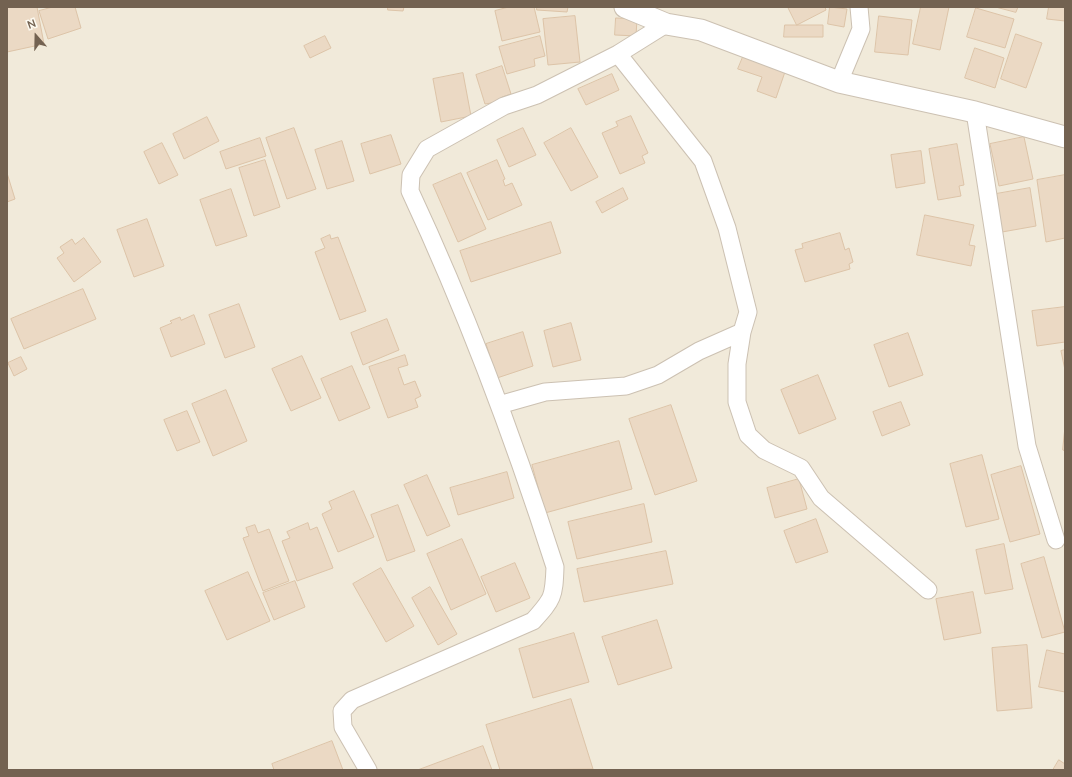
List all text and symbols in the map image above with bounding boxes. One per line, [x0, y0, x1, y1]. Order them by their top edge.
north arrow [16, 16, 56, 56]
text: N [25, 16, 38, 33]

